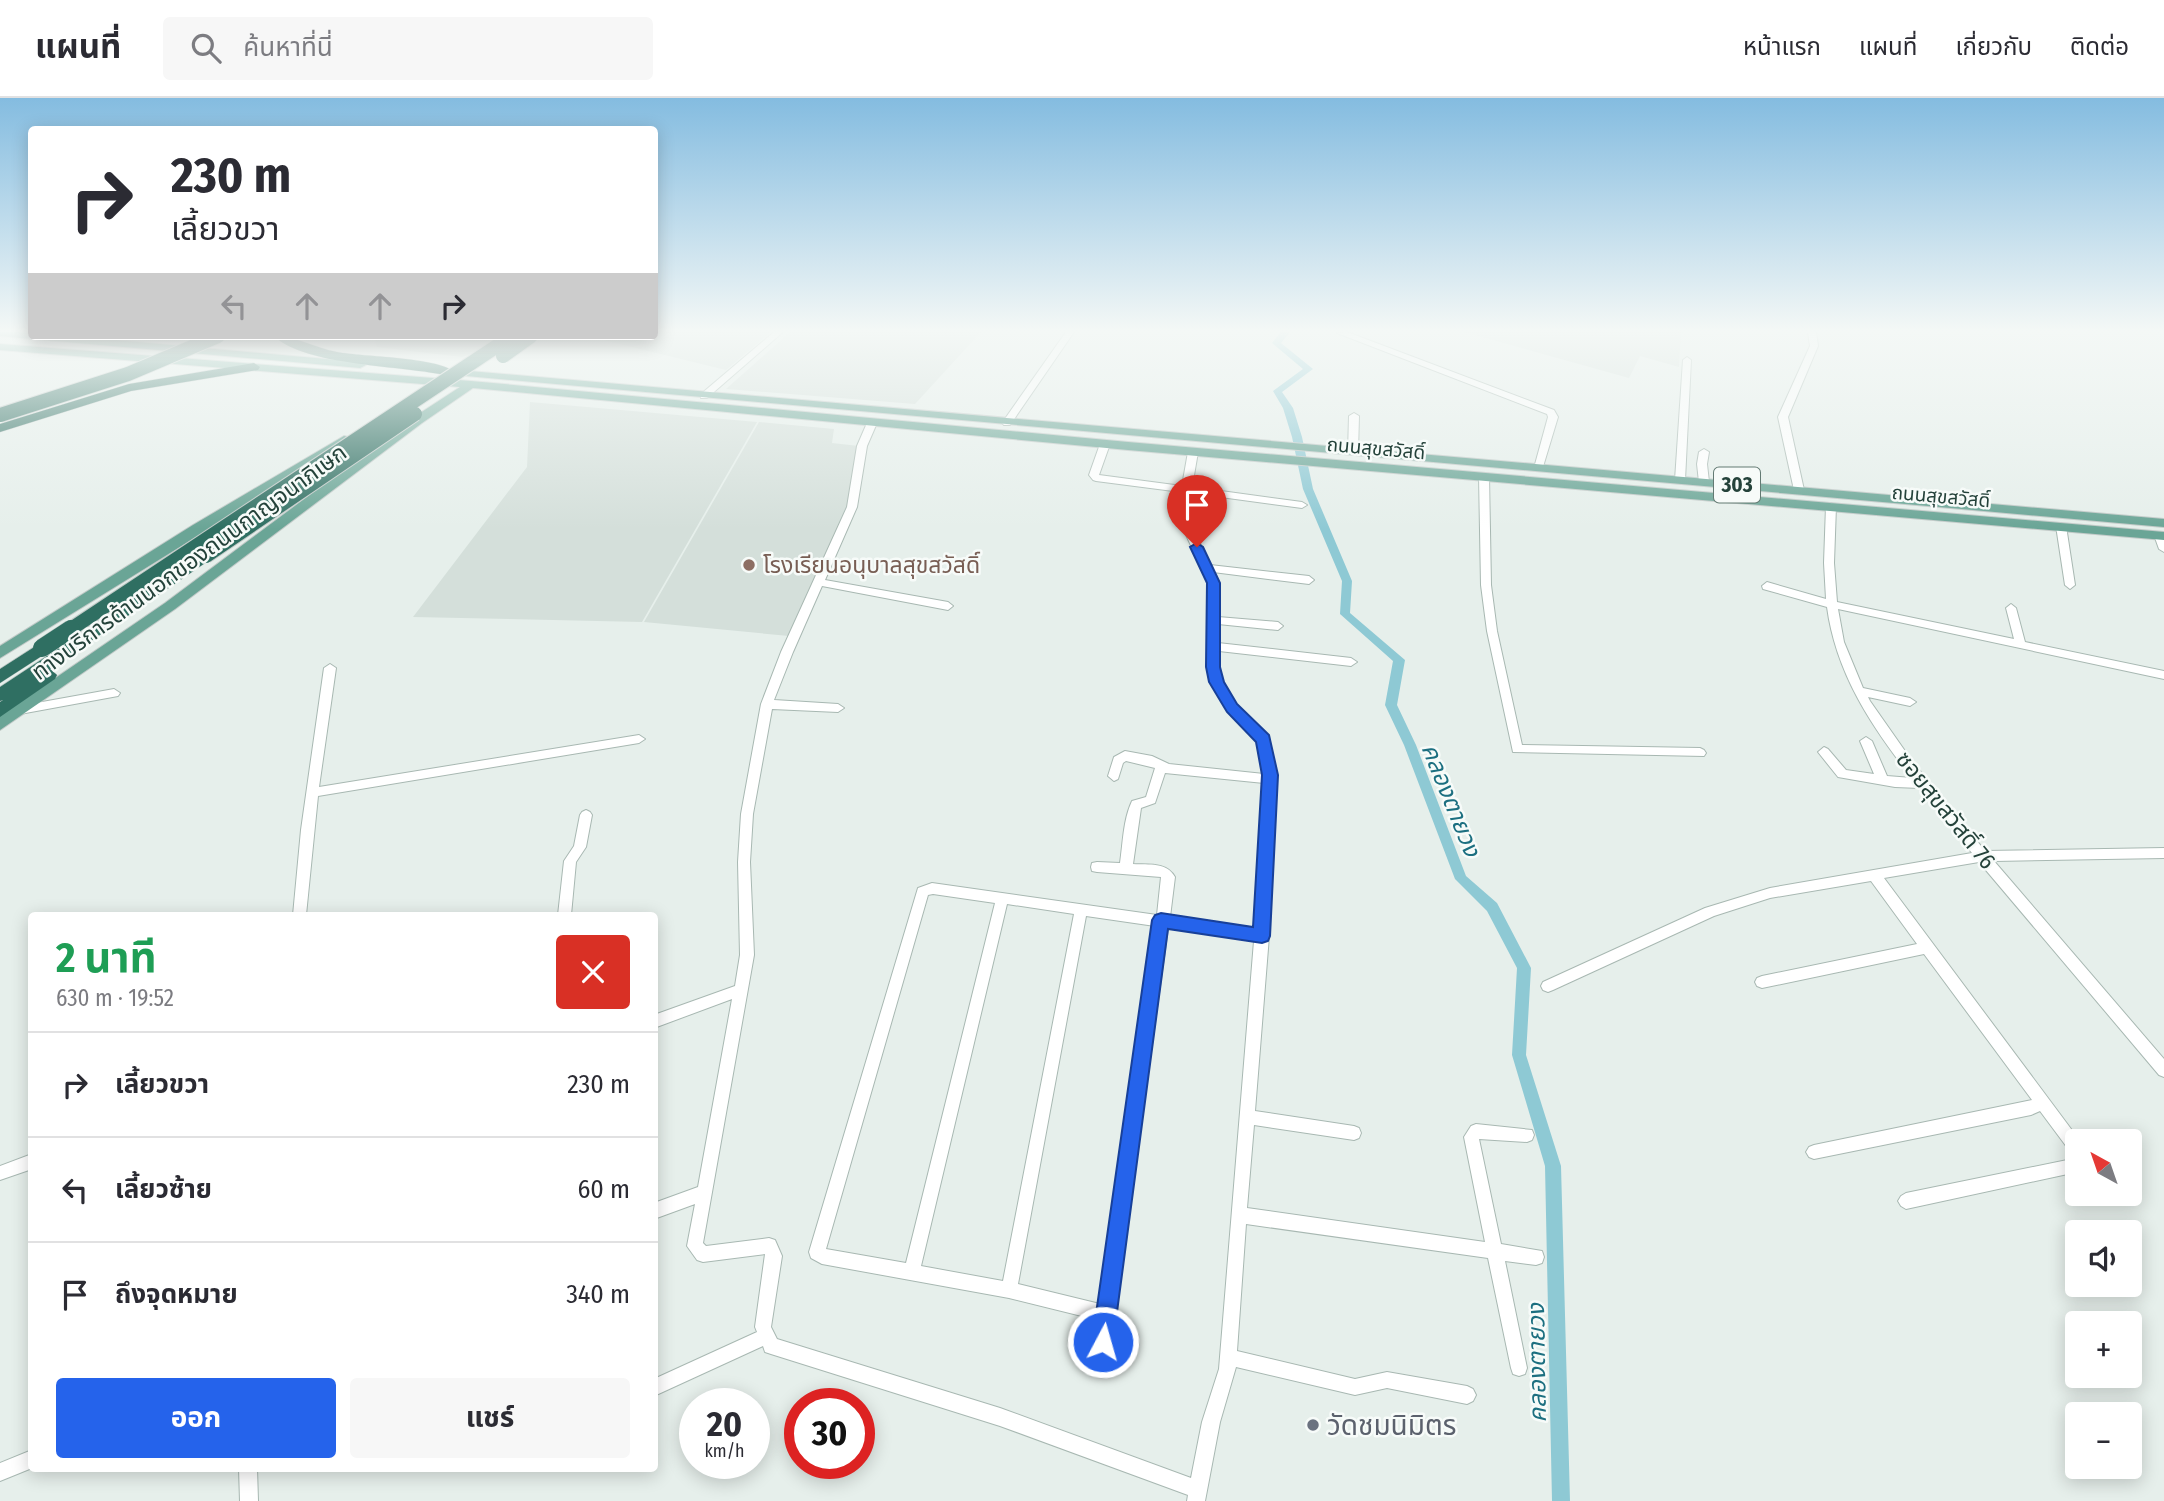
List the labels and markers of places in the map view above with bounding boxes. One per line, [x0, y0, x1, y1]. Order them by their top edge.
pin [1167, 475, 1227, 547]
place label: โรงเรียนอนุบาลสุขสวัสดิ์ [763, 551, 980, 579]
marker: โรงเรียนอนุบาลสุขสวัสดิ์ [741, 557, 757, 573]
place label: วัดชมนิมิตร [1327, 1409, 1456, 1442]
marker: วัดชมนิมิตร [1305, 1417, 1321, 1433]

